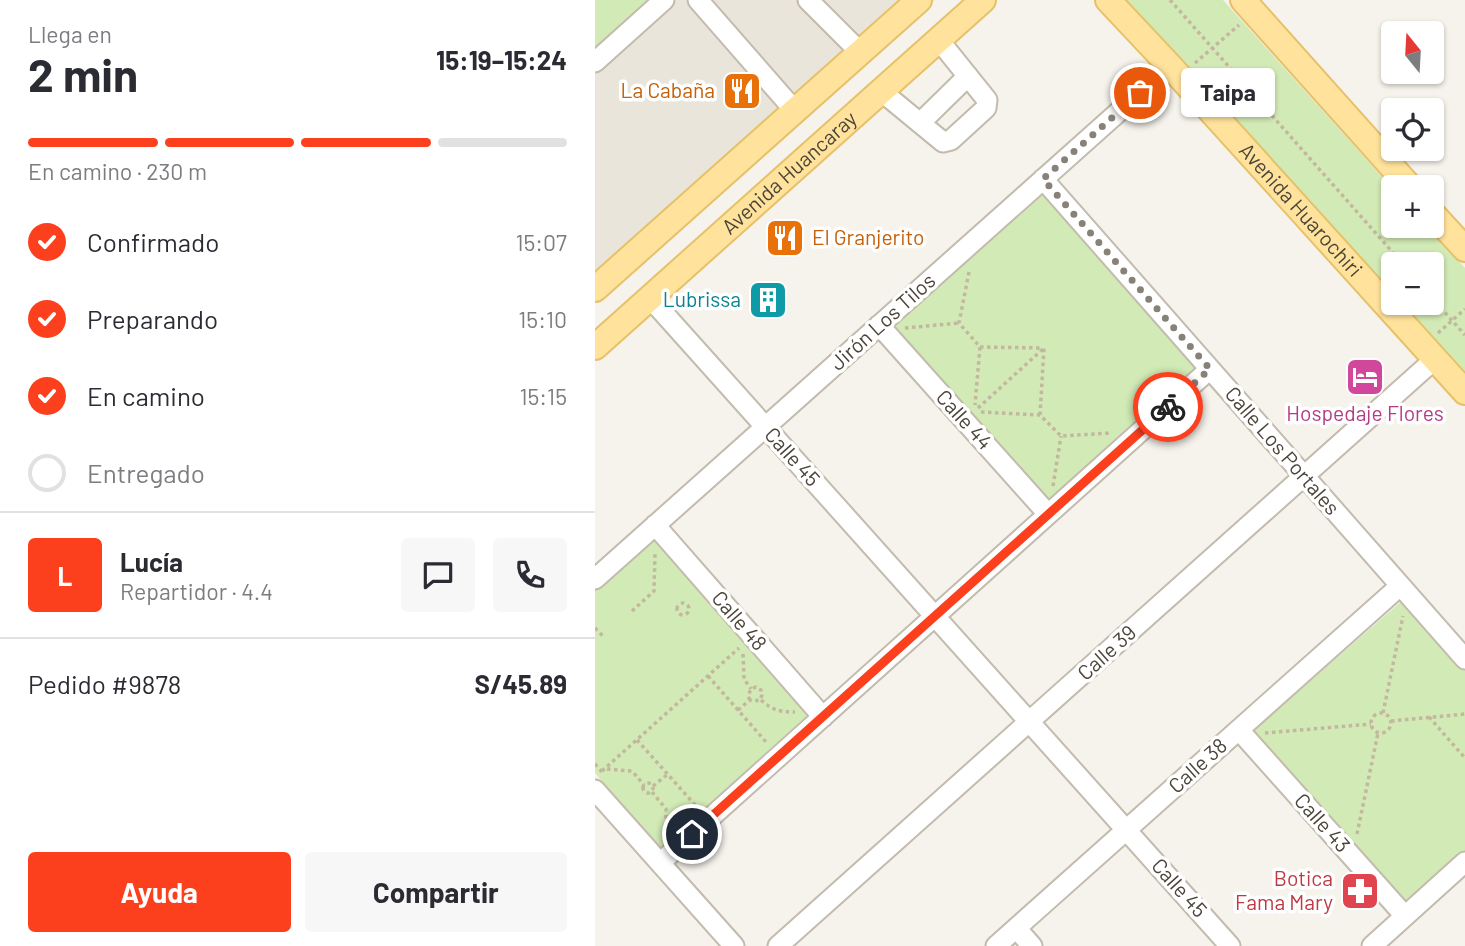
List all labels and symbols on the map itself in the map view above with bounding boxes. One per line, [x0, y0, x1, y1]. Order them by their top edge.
north arrow [1381, 21, 1444, 84]
pin [1110, 63, 1170, 123]
callout: Taipa [1182, 68, 1277, 118]
restaurant icon: La Cabaña [721, 70, 763, 112]
place label: La Cabaña [621, 77, 715, 102]
street label: Avenida Huancaray [716, 105, 861, 239]
street label: Avenida Huarochiri [1235, 137, 1368, 281]
restaurant icon: El Granjerito [764, 217, 806, 259]
place label: El Granjerito [812, 224, 924, 249]
street label: Jirón Los Tilos [824, 267, 940, 375]
building icon: Lubrissa [747, 279, 789, 321]
place label: Lubrissa [663, 286, 741, 311]
hotel icon: Hospedaje Flores [1344, 356, 1386, 398]
courier [1133, 372, 1203, 442]
street label: Calle Los Portales [1221, 381, 1346, 519]
street label: Calle 44 [932, 384, 998, 454]
place label: Hospedaje Flores [1286, 400, 1444, 425]
street label: Calle 45 [760, 421, 826, 491]
street label: Calle 48 [707, 585, 773, 655]
street label: Calle 39 [1072, 619, 1140, 685]
street label: Calle 38 [1163, 732, 1231, 798]
street label: Calle 43 [1290, 787, 1356, 857]
pin [662, 804, 722, 864]
street label: Calle 45 [1147, 852, 1213, 922]
place label: Botica Fama Mary [1235, 865, 1333, 914]
pharmacy icon: Botica Fama Mary [1339, 870, 1381, 912]

